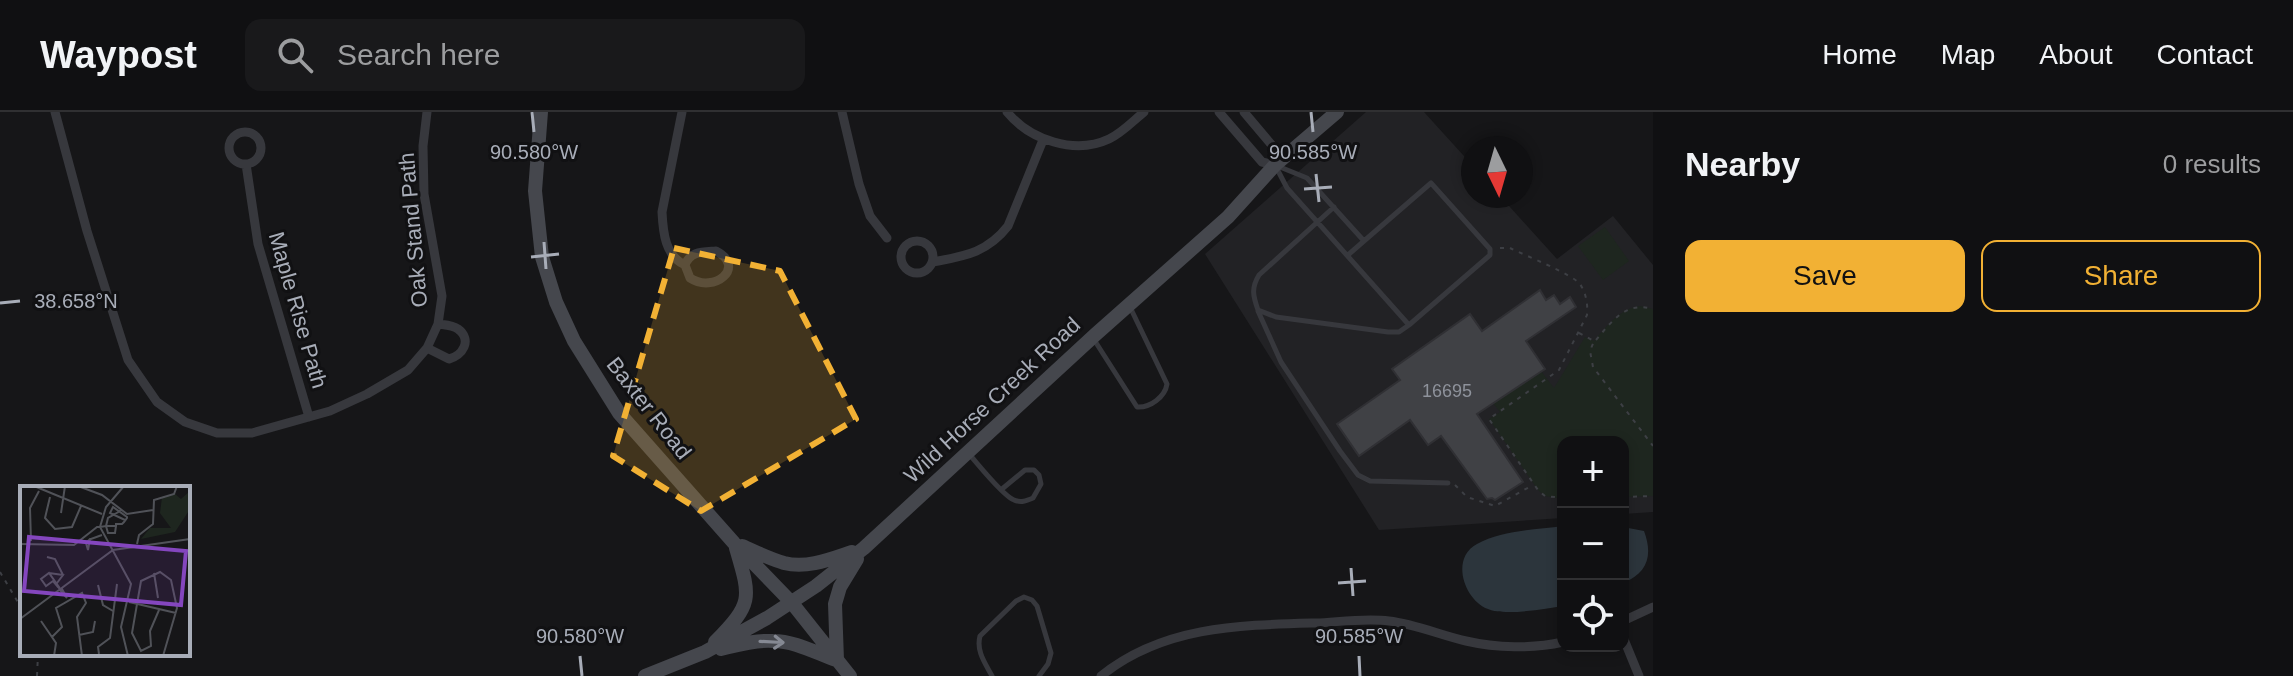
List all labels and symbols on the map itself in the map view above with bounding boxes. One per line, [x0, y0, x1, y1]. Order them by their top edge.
north arrow [1461, 136, 1533, 208]
text: 90.580°W [490, 141, 578, 163]
text: 90.585°W [1269, 141, 1357, 163]
street label: Oak Stand Path [394, 152, 432, 308]
street label: Maple Rise Path [264, 229, 332, 391]
text: 38.658°N [34, 290, 118, 312]
street label: Wild Horse Creek Road [899, 312, 1085, 488]
street label: Baxter Road [602, 352, 696, 464]
house number: 16695 [1422, 381, 1472, 401]
inset map [20, 486, 190, 656]
text: 90.580°W [536, 625, 624, 647]
text: 90.585°W [1315, 625, 1403, 647]
one-way arrow [758, 635, 785, 650]

